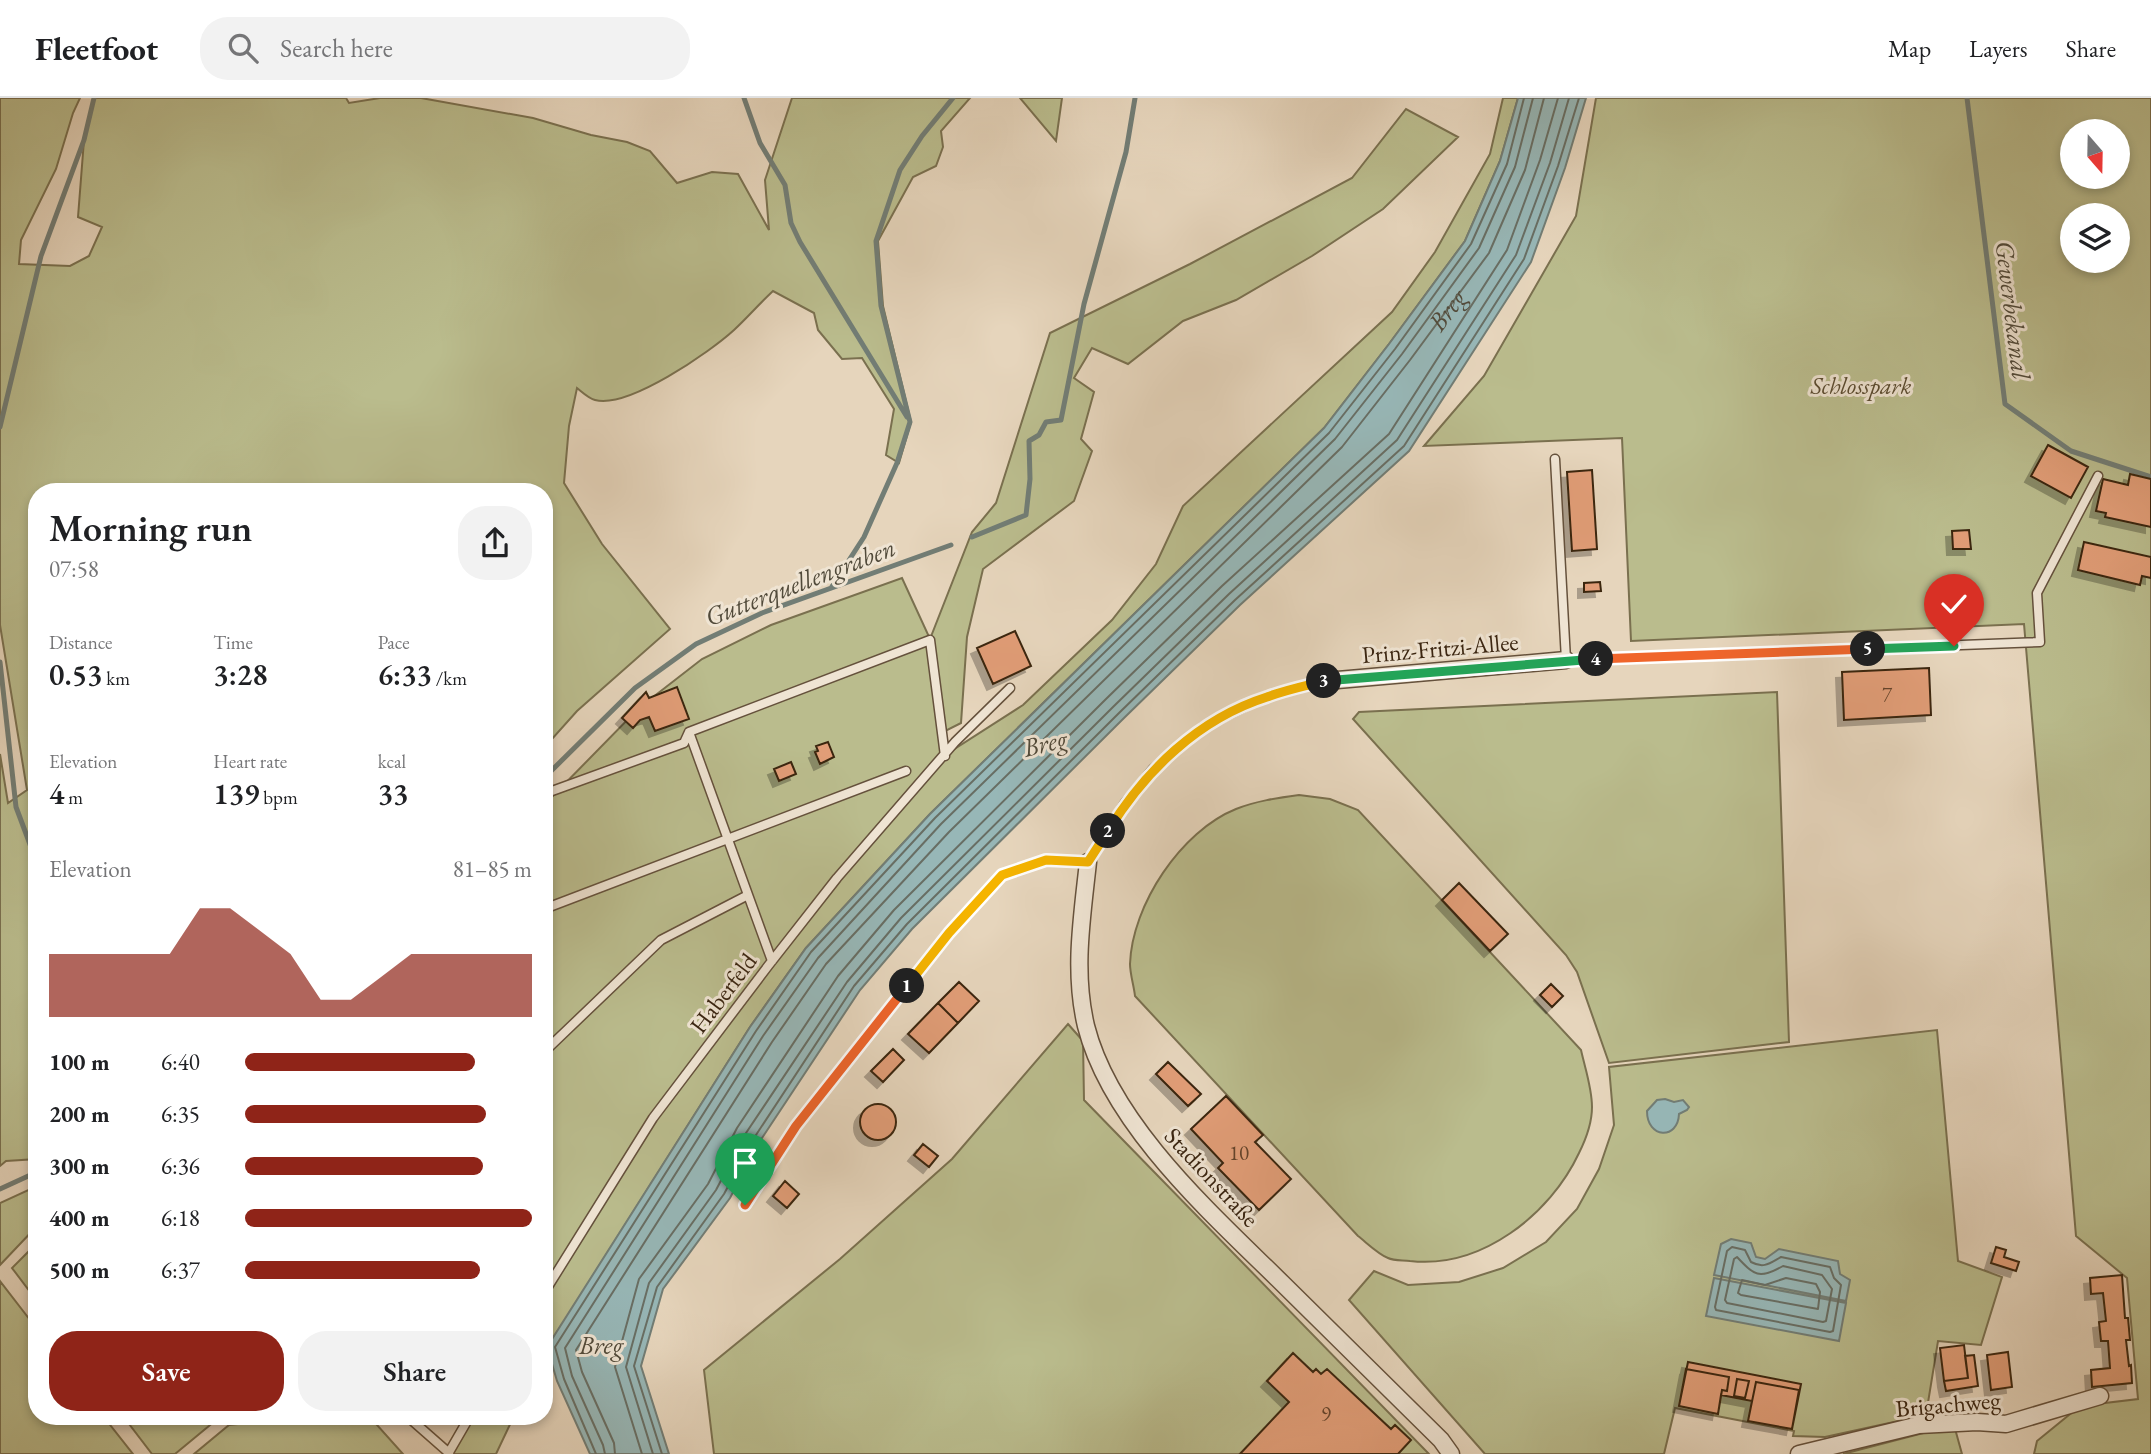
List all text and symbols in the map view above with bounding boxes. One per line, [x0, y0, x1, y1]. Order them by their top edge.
search box [200, 17, 690, 80]
text: Fleetfoot [35, 27, 158, 70]
icon: search [224, 29, 262, 67]
text: Search here [280, 31, 393, 65]
text: Map [1888, 33, 1931, 64]
text: Layers [1969, 33, 2028, 64]
text: Share [2066, 33, 2116, 64]
north arrow [2060, 119, 2130, 189]
map controls [2060, 119, 2130, 273]
button: layers [2060, 203, 2130, 273]
water label: Gewerbekanal [1988, 239, 2038, 382]
water label: Breg [1420, 281, 1475, 339]
park label: Schlosspark [1810, 370, 1911, 401]
text: Morning run [49, 503, 252, 552]
button: share [458, 506, 532, 580]
water label: Gutterquellengraben [700, 530, 900, 635]
text: 07:58 [49, 554, 99, 584]
pin [1924, 574, 1984, 646]
icon: check [1935, 585, 1973, 623]
street label: Prinz-Fritzi-Allee [1360, 626, 1520, 670]
text: Distance [49, 630, 112, 655]
text: Time [213, 630, 253, 655]
text: Pace [378, 630, 410, 655]
pin: 5 [1850, 632, 1885, 666]
text: 5 [1862, 636, 1873, 661]
pin: 4 [1578, 642, 1614, 676]
text: 4 [1590, 646, 1601, 671]
text: 0.53 [49, 655, 102, 694]
text: 3:28 [213, 655, 268, 694]
text: 6:33 [378, 655, 432, 694]
pin: 3 [1306, 664, 1342, 698]
text: km [102, 666, 130, 691]
text: /km [432, 666, 467, 691]
text: 3 [1318, 668, 1329, 693]
house number: 7 [1882, 681, 1893, 708]
water label: Breg [1018, 721, 1072, 765]
text: Elevation [49, 749, 117, 774]
text: Heart rate [213, 749, 287, 774]
text: kcal [378, 749, 406, 774]
text: 4 [49, 774, 64, 813]
text: 139 [213, 774, 260, 813]
text: 33 [378, 774, 408, 813]
text: m [64, 785, 83, 810]
text: bpm [260, 785, 298, 810]
pin: 2 [1090, 814, 1126, 848]
text: 2 [1102, 818, 1113, 843]
text: Elevation [49, 854, 132, 884]
text: 81–85 m [453, 854, 532, 884]
street label: Haberfeld [683, 946, 764, 1039]
pin: 1 [890, 968, 925, 1004]
text: 1 [901, 973, 912, 998]
text: 100 m [49, 1047, 110, 1077]
text: 6:40 [161, 1047, 200, 1077]
text: 200 m [49, 1099, 110, 1129]
text: 6:35 [161, 1099, 200, 1129]
street label: Stadionstraße [1158, 1121, 1266, 1233]
pin [715, 1133, 775, 1205]
house number: 10 [1229, 1139, 1249, 1166]
icon: arrive [726, 1144, 764, 1182]
text: 300 m [49, 1151, 110, 1181]
text: 6:36 [161, 1151, 200, 1181]
text: 400 m [49, 1203, 110, 1233]
text: 6:18 [161, 1203, 200, 1233]
text: 500 m [49, 1255, 110, 1285]
text: 6:37 [161, 1255, 200, 1285]
water label: Breg [578, 1328, 624, 1362]
button: Save [49, 1331, 284, 1411]
button: Share [298, 1331, 532, 1411]
street label: Brigachweg [1894, 1384, 2002, 1424]
house number: 9 [1321, 1400, 1331, 1427]

